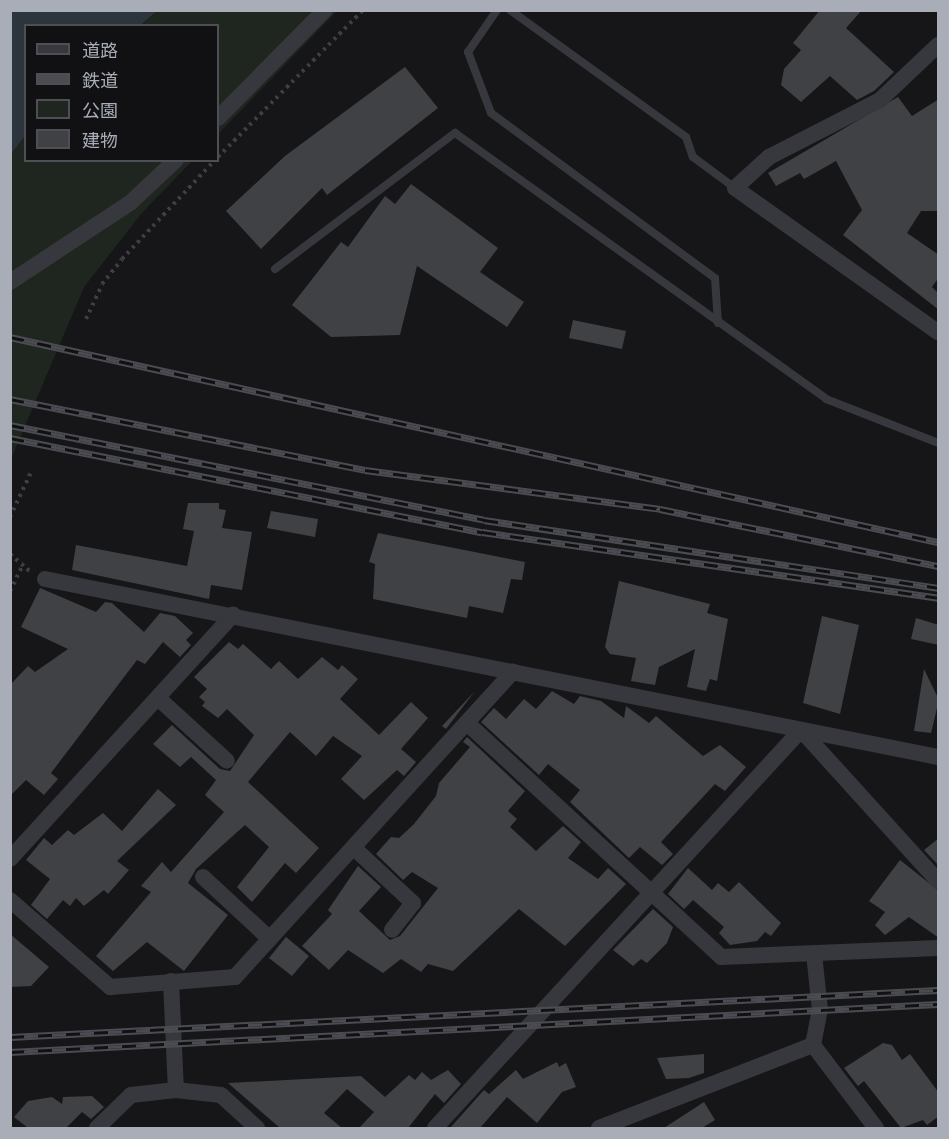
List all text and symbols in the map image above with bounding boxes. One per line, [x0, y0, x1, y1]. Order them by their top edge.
legend [24, 24, 219, 162]
text: 道路 [82, 40, 118, 61]
text: 鉄道 [82, 70, 118, 91]
text: 公園 [82, 100, 118, 121]
text: 建物 [82, 130, 118, 151]

